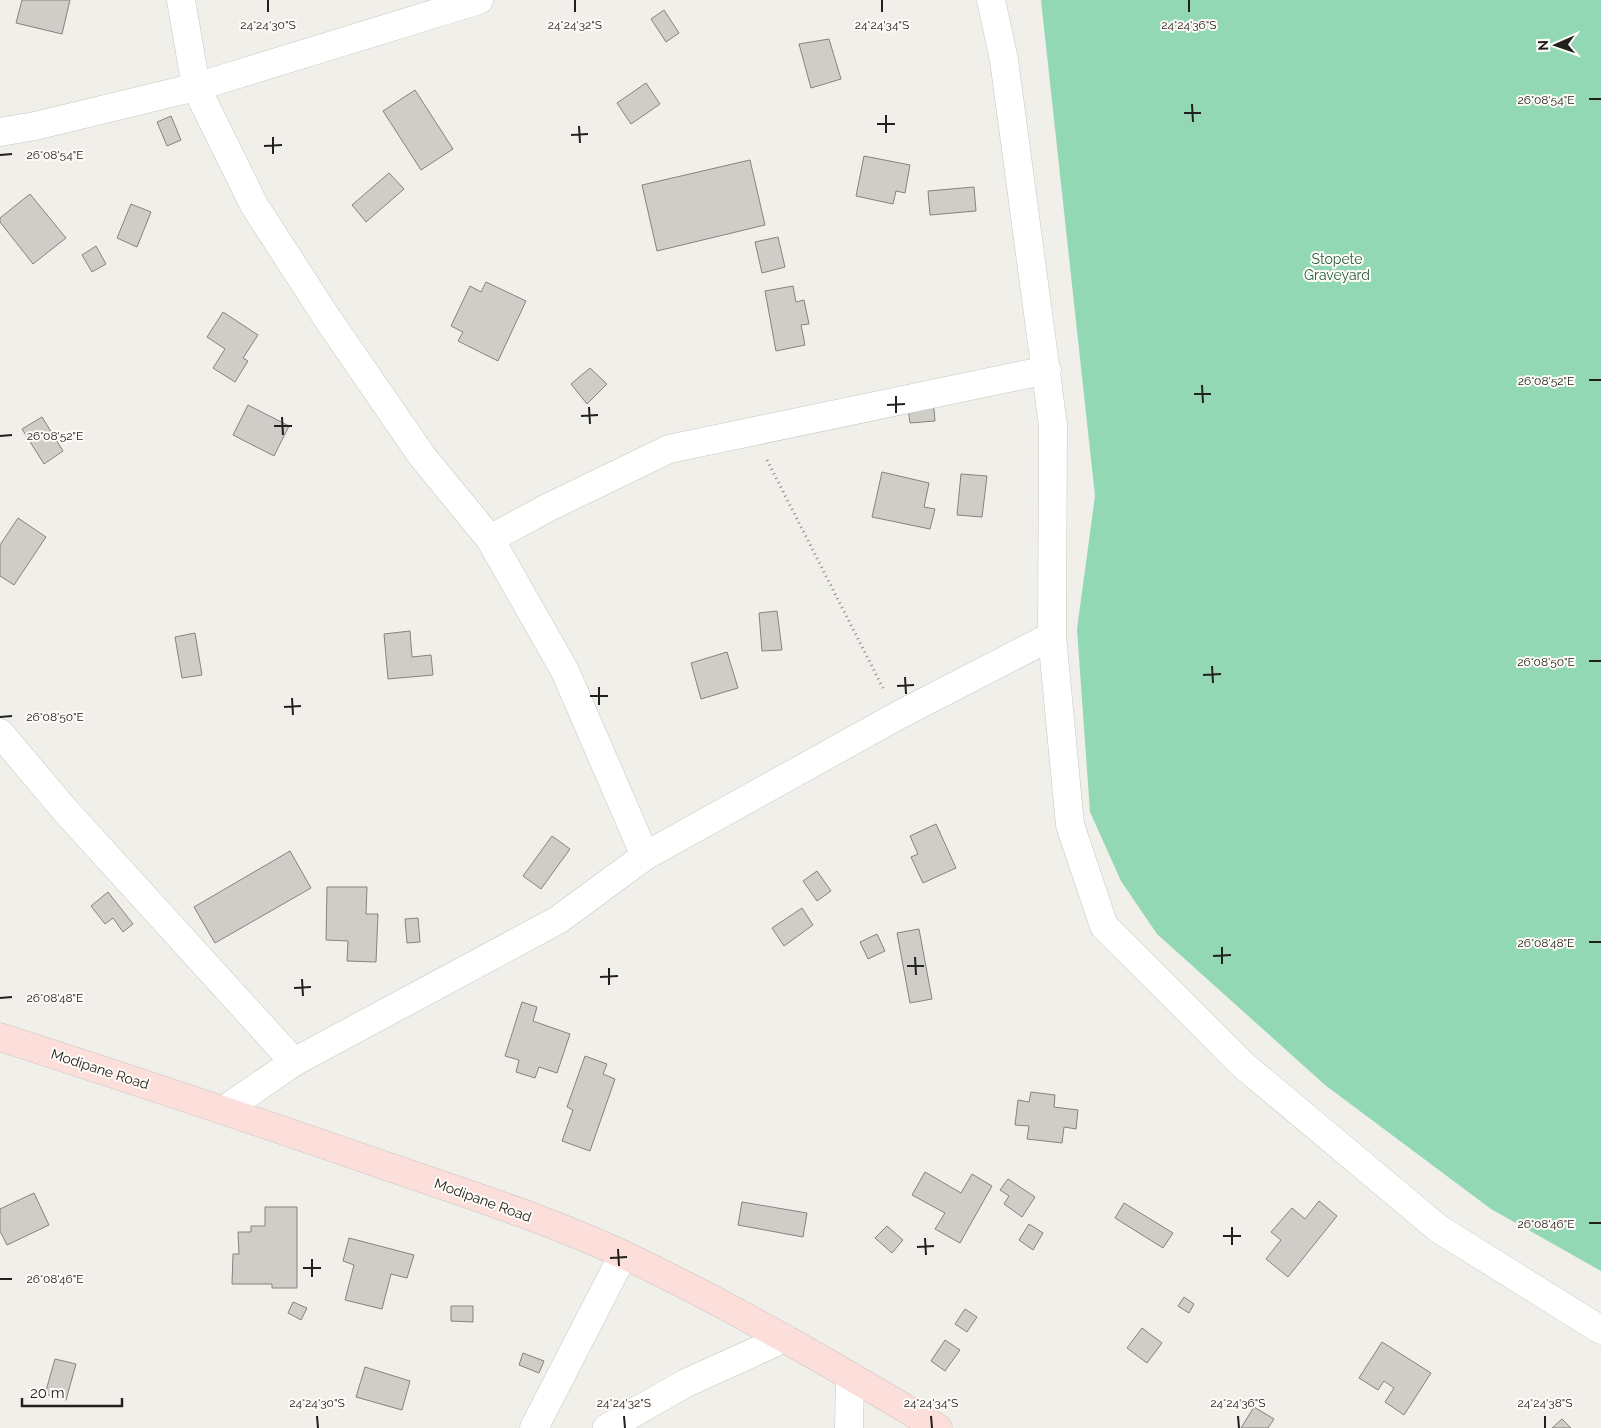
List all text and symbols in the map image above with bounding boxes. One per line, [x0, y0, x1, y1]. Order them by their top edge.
text: 24°24'30"S [240, 18, 296, 32]
text: 24°24'32"S [548, 18, 602, 32]
text: 24°24'34"S [855, 18, 909, 32]
text: 24°24'36"S [1161, 18, 1217, 32]
north arrow [1531, 20, 1581, 70]
text: N [1535, 40, 1551, 51]
text: 26°08'54"E [1518, 93, 1574, 107]
text: 26°08'54"E [27, 148, 83, 162]
park label: Stopete Graveyard [1304, 251, 1370, 283]
text: 26°08'52"E [1518, 374, 1574, 388]
text: 26°08'52"E [27, 429, 83, 443]
text: 26°08'50"E [1517, 655, 1575, 669]
text: 26°08'50"E [26, 710, 84, 724]
text: 26°08'48"E [1518, 936, 1574, 950]
text: 26°08'48"E [27, 991, 83, 1005]
street label: Modipane Road [49, 1046, 151, 1092]
street label: Modipane Road [432, 1175, 534, 1225]
text: 26°08'46"E [1518, 1217, 1574, 1231]
text: 26°08'46"E [27, 1272, 83, 1286]
scale bar [22, 1376, 122, 1408]
text: 20 m [30, 1384, 65, 1402]
text: 24°24'30"S [289, 1396, 345, 1410]
text: 24°24'32"S [597, 1396, 651, 1410]
text: 24°24'34"S [904, 1396, 958, 1410]
text: 24°24'36"S [1210, 1396, 1266, 1410]
text: 24°24'38"S [1517, 1396, 1573, 1410]

